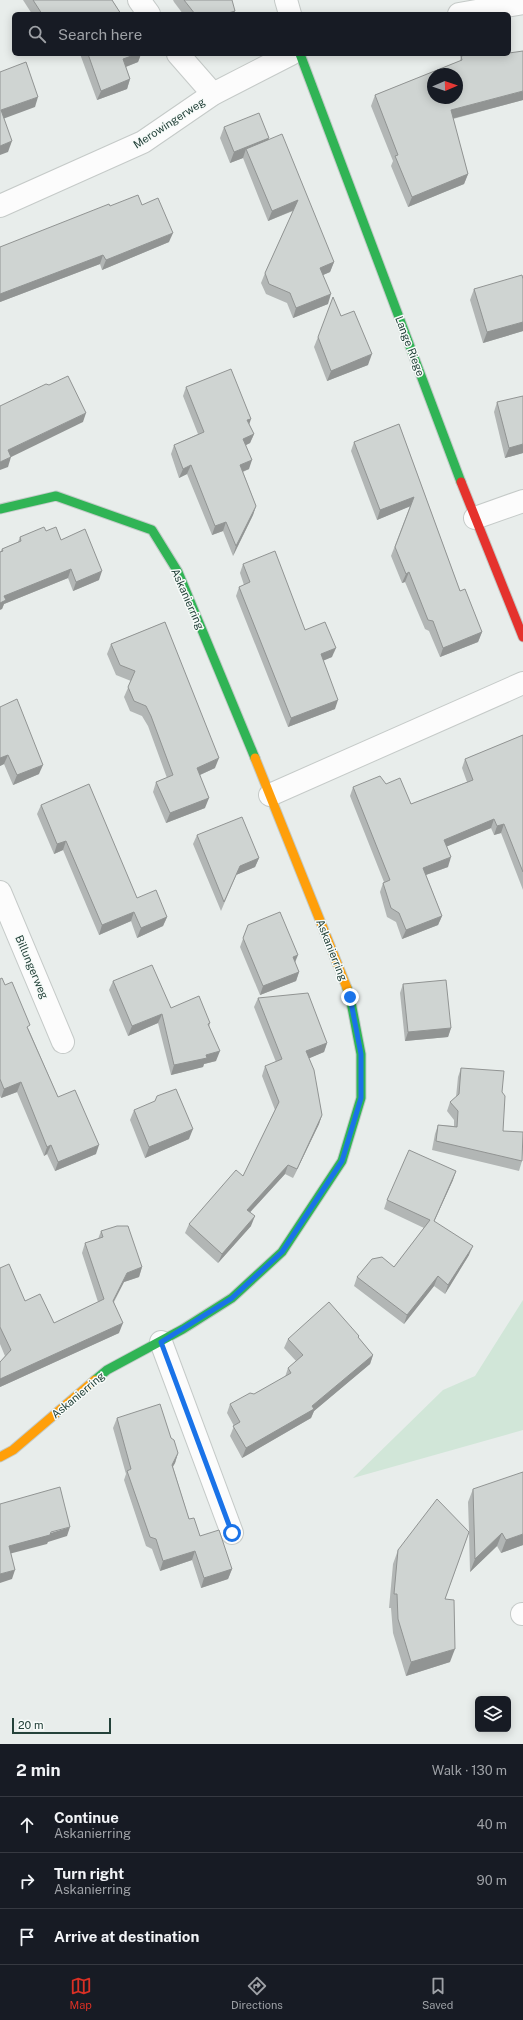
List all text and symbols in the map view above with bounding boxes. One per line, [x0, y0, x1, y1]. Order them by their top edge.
search box [12, 12, 511, 56]
icon: search [26, 23, 48, 45]
text: Search here [58, 26, 142, 43]
north arrow [427, 68, 463, 104]
street label: Merowingerweg [131, 95, 207, 151]
street label: Lange Riege [393, 314, 427, 378]
street label: Askanierring [169, 567, 207, 631]
street label: Askanierring [314, 918, 350, 983]
street label: Billungerweg [13, 933, 51, 1001]
route end [341, 988, 359, 1006]
street label: Askanierring [49, 1369, 107, 1421]
route start [223, 1524, 241, 1542]
map controls [475, 1696, 511, 1732]
button: layers [475, 1696, 511, 1732]
scale bar [12, 1716, 111, 1735]
text: 20 m [18, 1719, 43, 1731]
text: 2 min [16, 1760, 61, 1780]
text: Walk · 130 m [432, 1763, 507, 1778]
text: Continue [54, 1809, 119, 1826]
icon: ahead [16, 1814, 38, 1836]
text: 40 m [476, 1817, 507, 1832]
text: Askanierring [54, 1826, 131, 1841]
text: Turn right [54, 1865, 124, 1882]
icon: right [16, 1870, 38, 1892]
text: 90 m [477, 1873, 507, 1888]
text: Askanierring [54, 1882, 131, 1897]
icon: arrive [16, 1926, 38, 1948]
text: Arrive at destination [54, 1928, 199, 1945]
tab: Map [70, 1975, 92, 2011]
tab: Directions [231, 1975, 283, 2011]
tab: Saved [422, 1975, 453, 2011]

